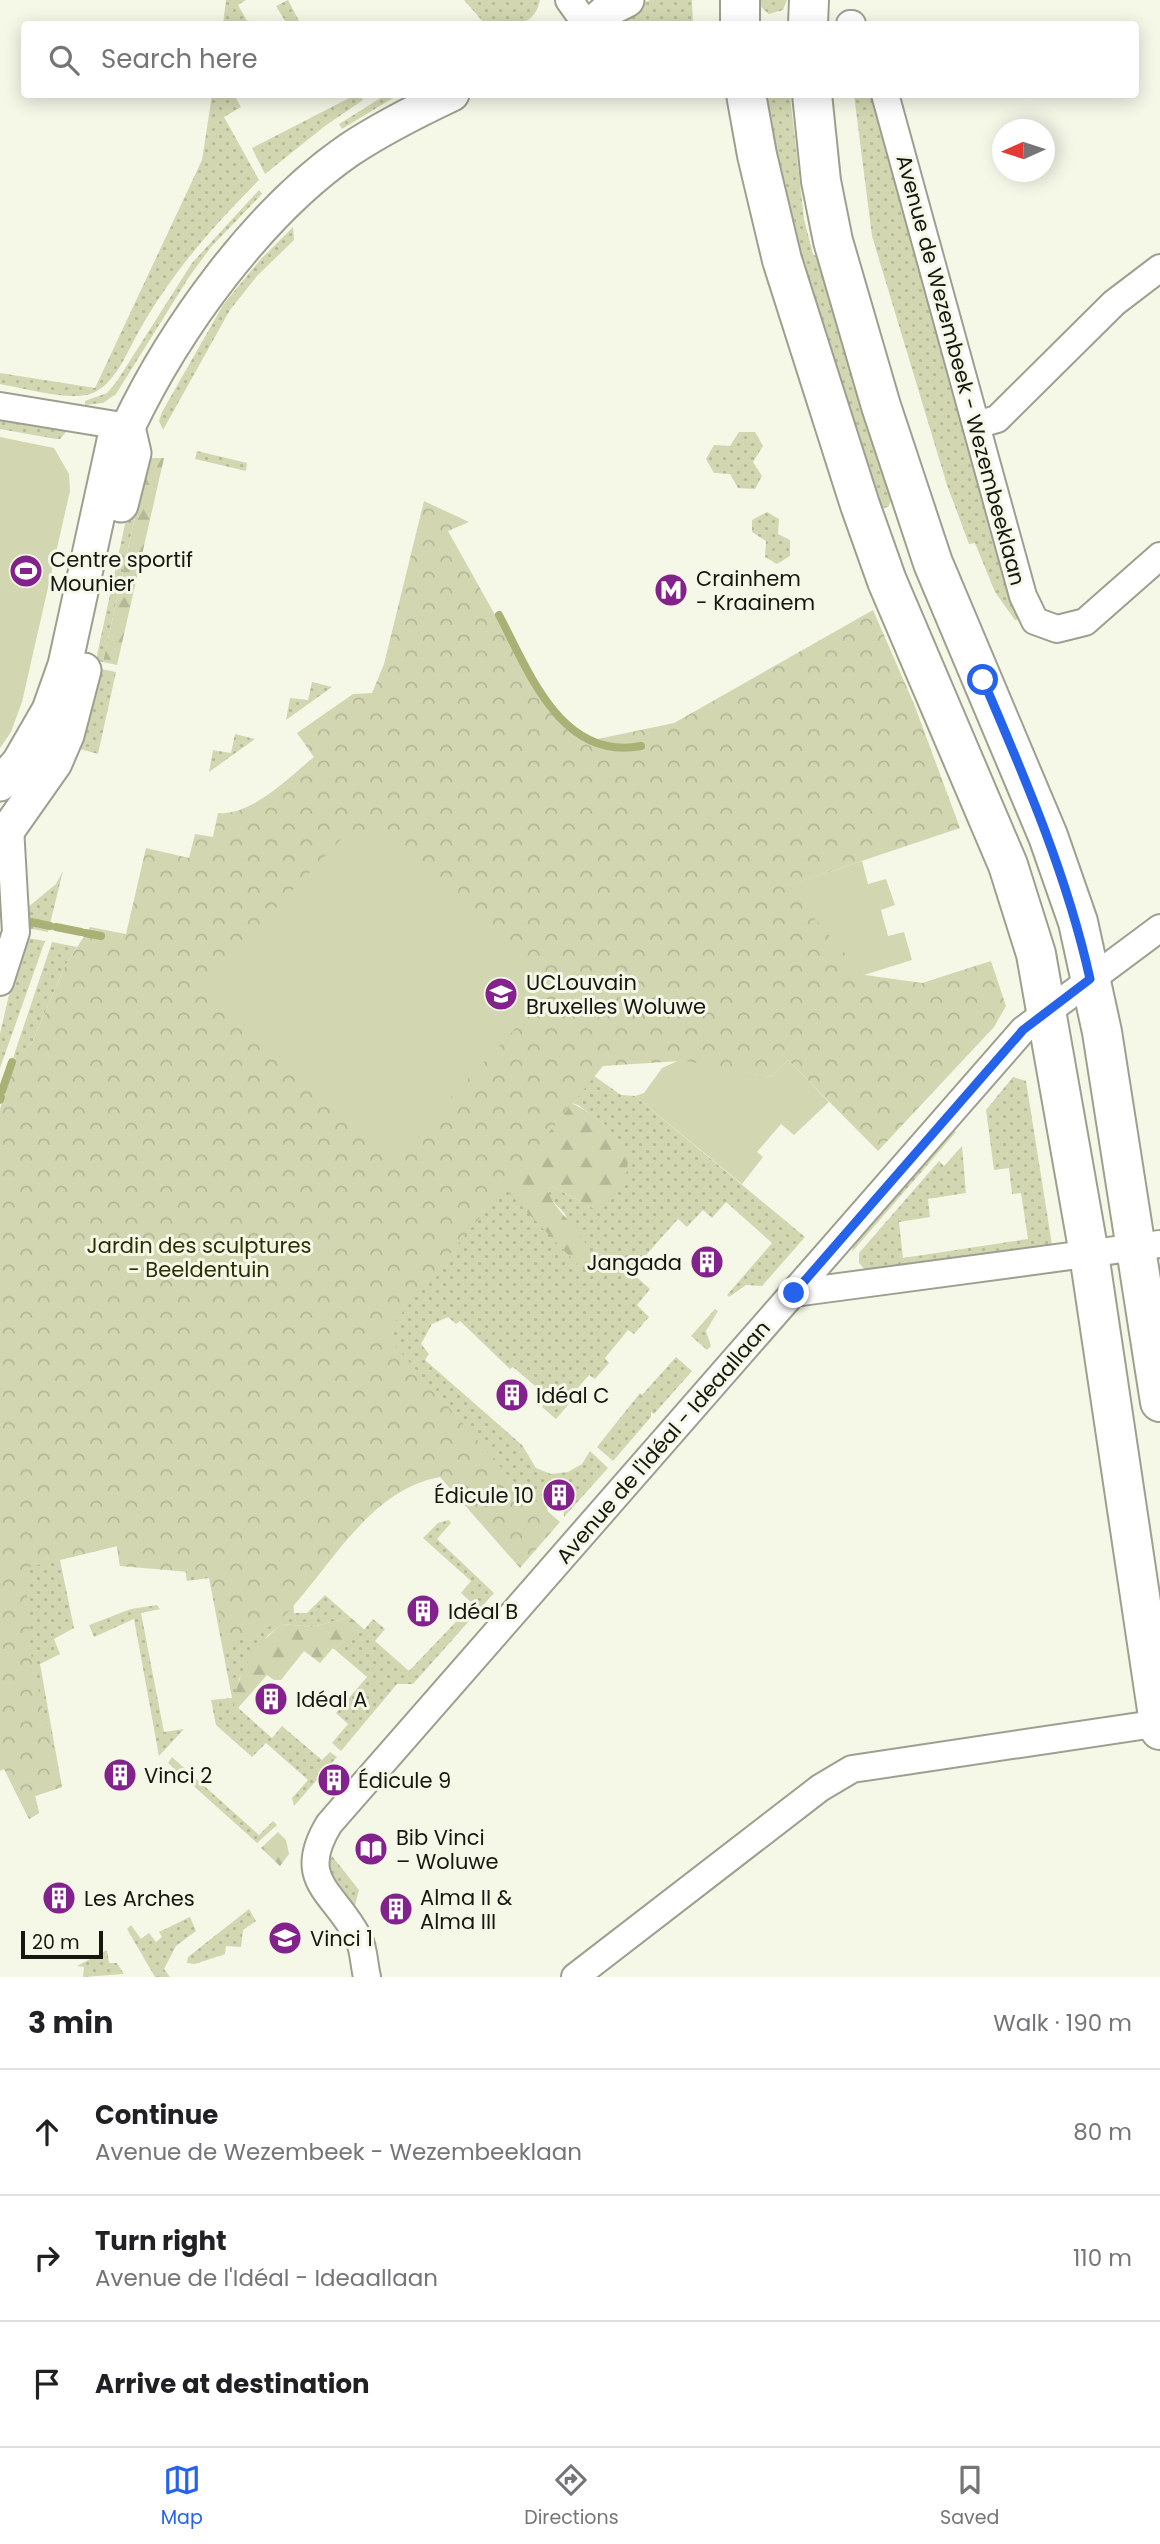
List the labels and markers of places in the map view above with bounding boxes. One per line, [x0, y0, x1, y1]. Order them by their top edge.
place label: Centre sportif Mounier [50, 545, 193, 598]
sports icon: Centre sportif Mounier [7, 552, 45, 590]
place label: Crainhem - Kraainem [696, 564, 815, 617]
metro station icon: Crainhem - Kraainem [652, 571, 690, 609]
place label: UCLouvain Bruxelles Woluwe [526, 968, 706, 1021]
school or university icon: UCLouvain Bruxelles Woluwe [482, 975, 520, 1013]
building icon: Jangada [688, 1243, 726, 1281]
place label: Jangada [586, 1248, 682, 1277]
building icon: Idéal C [493, 1376, 531, 1414]
place label: Idéal C [536, 1381, 610, 1410]
building icon: Édicule 10 [540, 1476, 578, 1514]
place label: Édicule 10 [434, 1481, 534, 1510]
building icon: Idéal B [404, 1592, 442, 1630]
place label: Idéal B [448, 1597, 518, 1626]
building icon: Idéal A [252, 1680, 290, 1718]
place label: Idéal A [296, 1685, 368, 1714]
building icon: Vinci 2 [101, 1756, 139, 1794]
place label: Vinci 2 [144, 1761, 212, 1790]
building icon: Édicule 9 [315, 1761, 353, 1799]
place label: Édicule 9 [358, 1766, 451, 1795]
place label: Bib Vinci – Woluwe [396, 1823, 499, 1876]
library icon: Bib Vinci – Woluwe [352, 1830, 390, 1868]
building icon: Les Arches [40, 1879, 78, 1917]
place label: Alma II & Alma III [420, 1883, 513, 1936]
place label: Les Arches [84, 1884, 195, 1913]
building icon: Alma II & Alma III [377, 1890, 415, 1928]
school or university icon: Vinci 1 [266, 1919, 304, 1957]
place label: Vinci 1 [310, 1924, 373, 1953]

